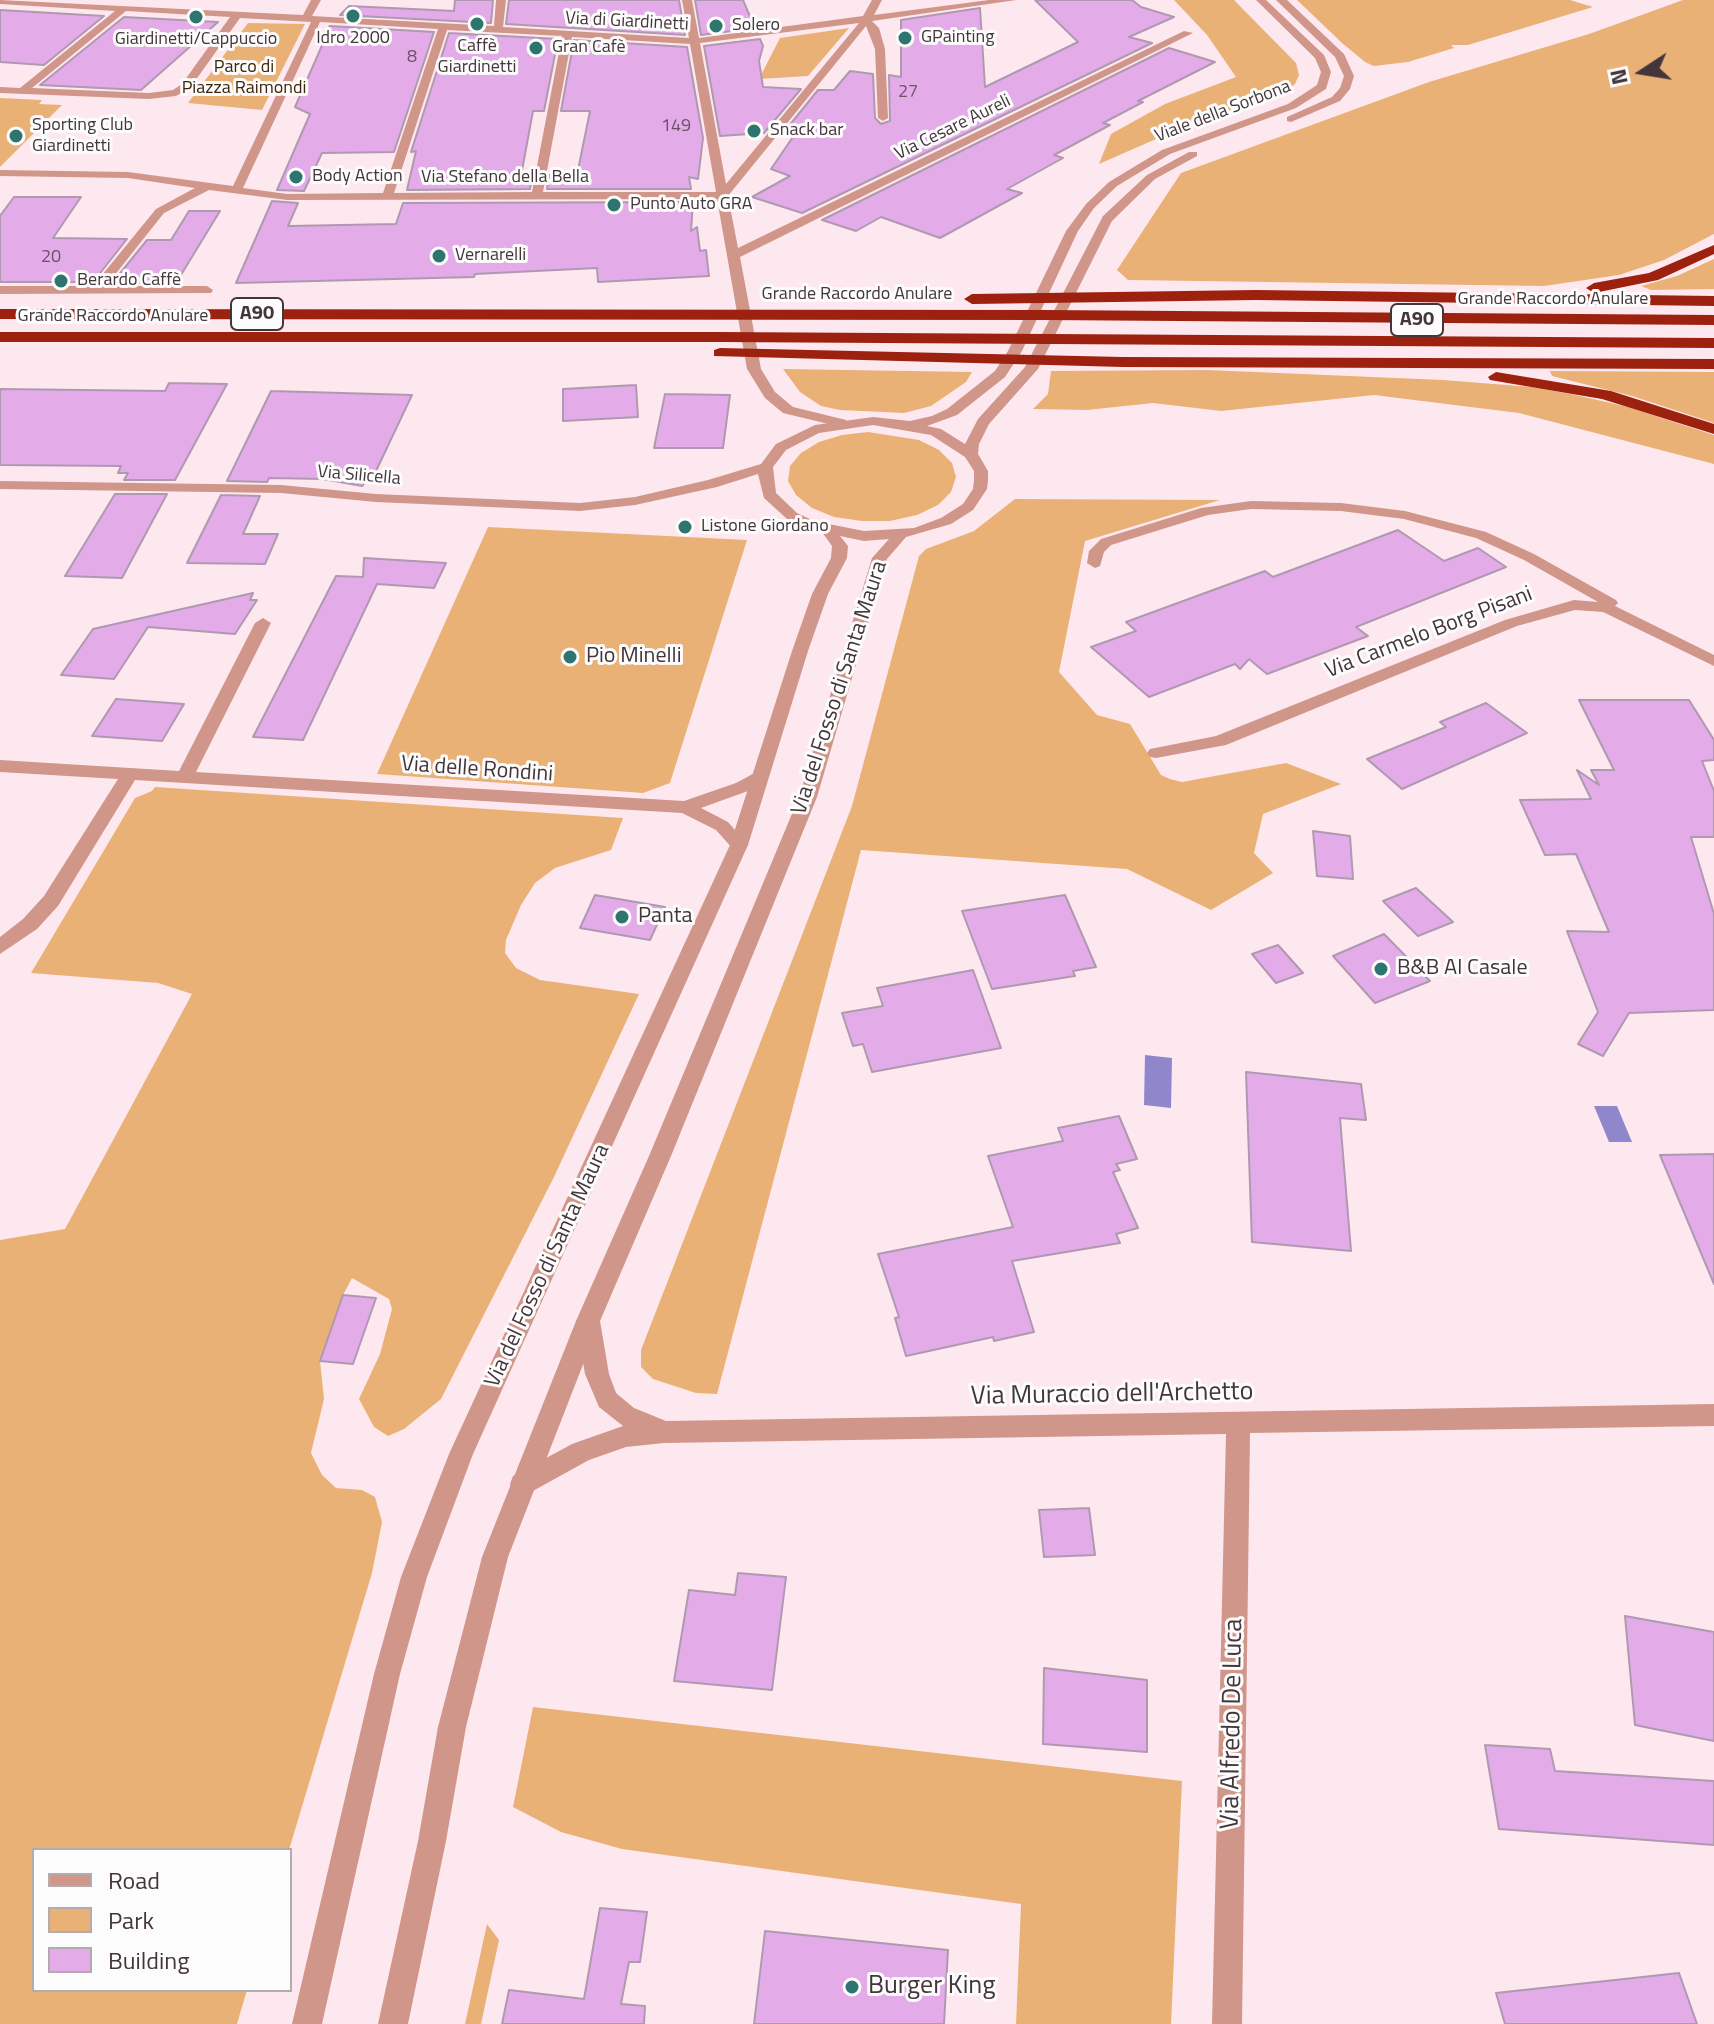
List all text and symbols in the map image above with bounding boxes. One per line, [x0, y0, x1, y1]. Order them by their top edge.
marker: Idro 2000 [344, 7, 362, 25]
marker: Giardinetti/Cappuccio [187, 8, 205, 26]
street label: Via di Giardinetti [565, 8, 689, 36]
marker: Caffè Giardinetti [468, 15, 486, 33]
place label: Solero [732, 15, 780, 37]
marker: Solero [707, 17, 725, 35]
place label: GPainting [921, 27, 994, 49]
place label: Idro 2000 [316, 28, 390, 50]
place label: Giardinetti/Cappuccio [115, 29, 277, 51]
marker: GPainting [896, 29, 914, 47]
north arrow [1602, 32, 1682, 112]
place label: Caffè Giardinetti [438, 36, 516, 78]
place label: Gran Cafè [552, 37, 626, 59]
marker: Gran Cafè [527, 39, 545, 57]
house number: 8 [407, 47, 417, 69]
park label: Parco di Piazza Raimondi [182, 57, 306, 100]
text: N [1600, 66, 1637, 88]
street label: Viale della Sorbona [1152, 76, 1294, 148]
house number: 27 [898, 82, 918, 104]
street label: Via Cesare Aureli [892, 91, 1014, 165]
place label: Sporting Club Giardinetti [32, 115, 133, 158]
house number: 149 [661, 116, 691, 138]
place label: Snack bar [770, 120, 844, 142]
marker: Snack bar [745, 122, 763, 140]
marker: Sporting Club Giardinetti [7, 127, 25, 145]
place label: Body Action [312, 166, 403, 188]
street label: Via Stefano della Bella [421, 167, 589, 189]
marker: Body Action [287, 168, 305, 186]
place label: Punto Auto GRA [630, 194, 752, 216]
marker: Punto Auto GRA [605, 196, 623, 214]
place label: Vernarelli [455, 245, 526, 267]
house number: 20 [41, 247, 61, 269]
marker: Vernarelli [430, 247, 448, 265]
place label: Berardo Caffè [77, 270, 181, 292]
marker: Berardo Caffè [52, 272, 70, 290]
street label: Grande Raccordo Anulare [762, 284, 952, 306]
street label: Grande Raccordo Anulare [1458, 289, 1648, 311]
road number: A90 [231, 298, 283, 330]
road number: A90 [1391, 304, 1443, 336]
street label: Grande Raccordo Anulare [18, 306, 208, 328]
street label: Via Silicella [317, 462, 401, 490]
place label: Listone Giordano [701, 516, 829, 538]
marker: Listone Giordano [676, 518, 694, 536]
street label: Via del Fosso di Santa Maura [786, 558, 894, 818]
street label: Via Carmelo Borg Pisani [1322, 581, 1536, 685]
place label: Pio Minelli [586, 644, 682, 670]
marker: Pio Minelli [561, 648, 579, 666]
street label: Via delle Rondini [400, 752, 554, 788]
place label: Panta [638, 904, 692, 930]
marker: Panta [613, 908, 631, 926]
place label: B&B Al Casale [1397, 956, 1528, 982]
marker: B&B Al Casale [1372, 960, 1390, 978]
street label: Via del Fosso di Santa Maura [480, 1140, 616, 1392]
street label: Via Muraccio dell'Archetto [970, 1377, 1254, 1413]
street label: Via Alfredo De Luca [1216, 1618, 1250, 1830]
legend [32, 1848, 292, 1992]
text: Road [108, 1862, 160, 1898]
text: Park [108, 1902, 154, 1938]
text: Building [108, 1942, 190, 1978]
place label: Burger King [868, 1971, 996, 2003]
marker: Burger King [843, 1978, 861, 1996]

